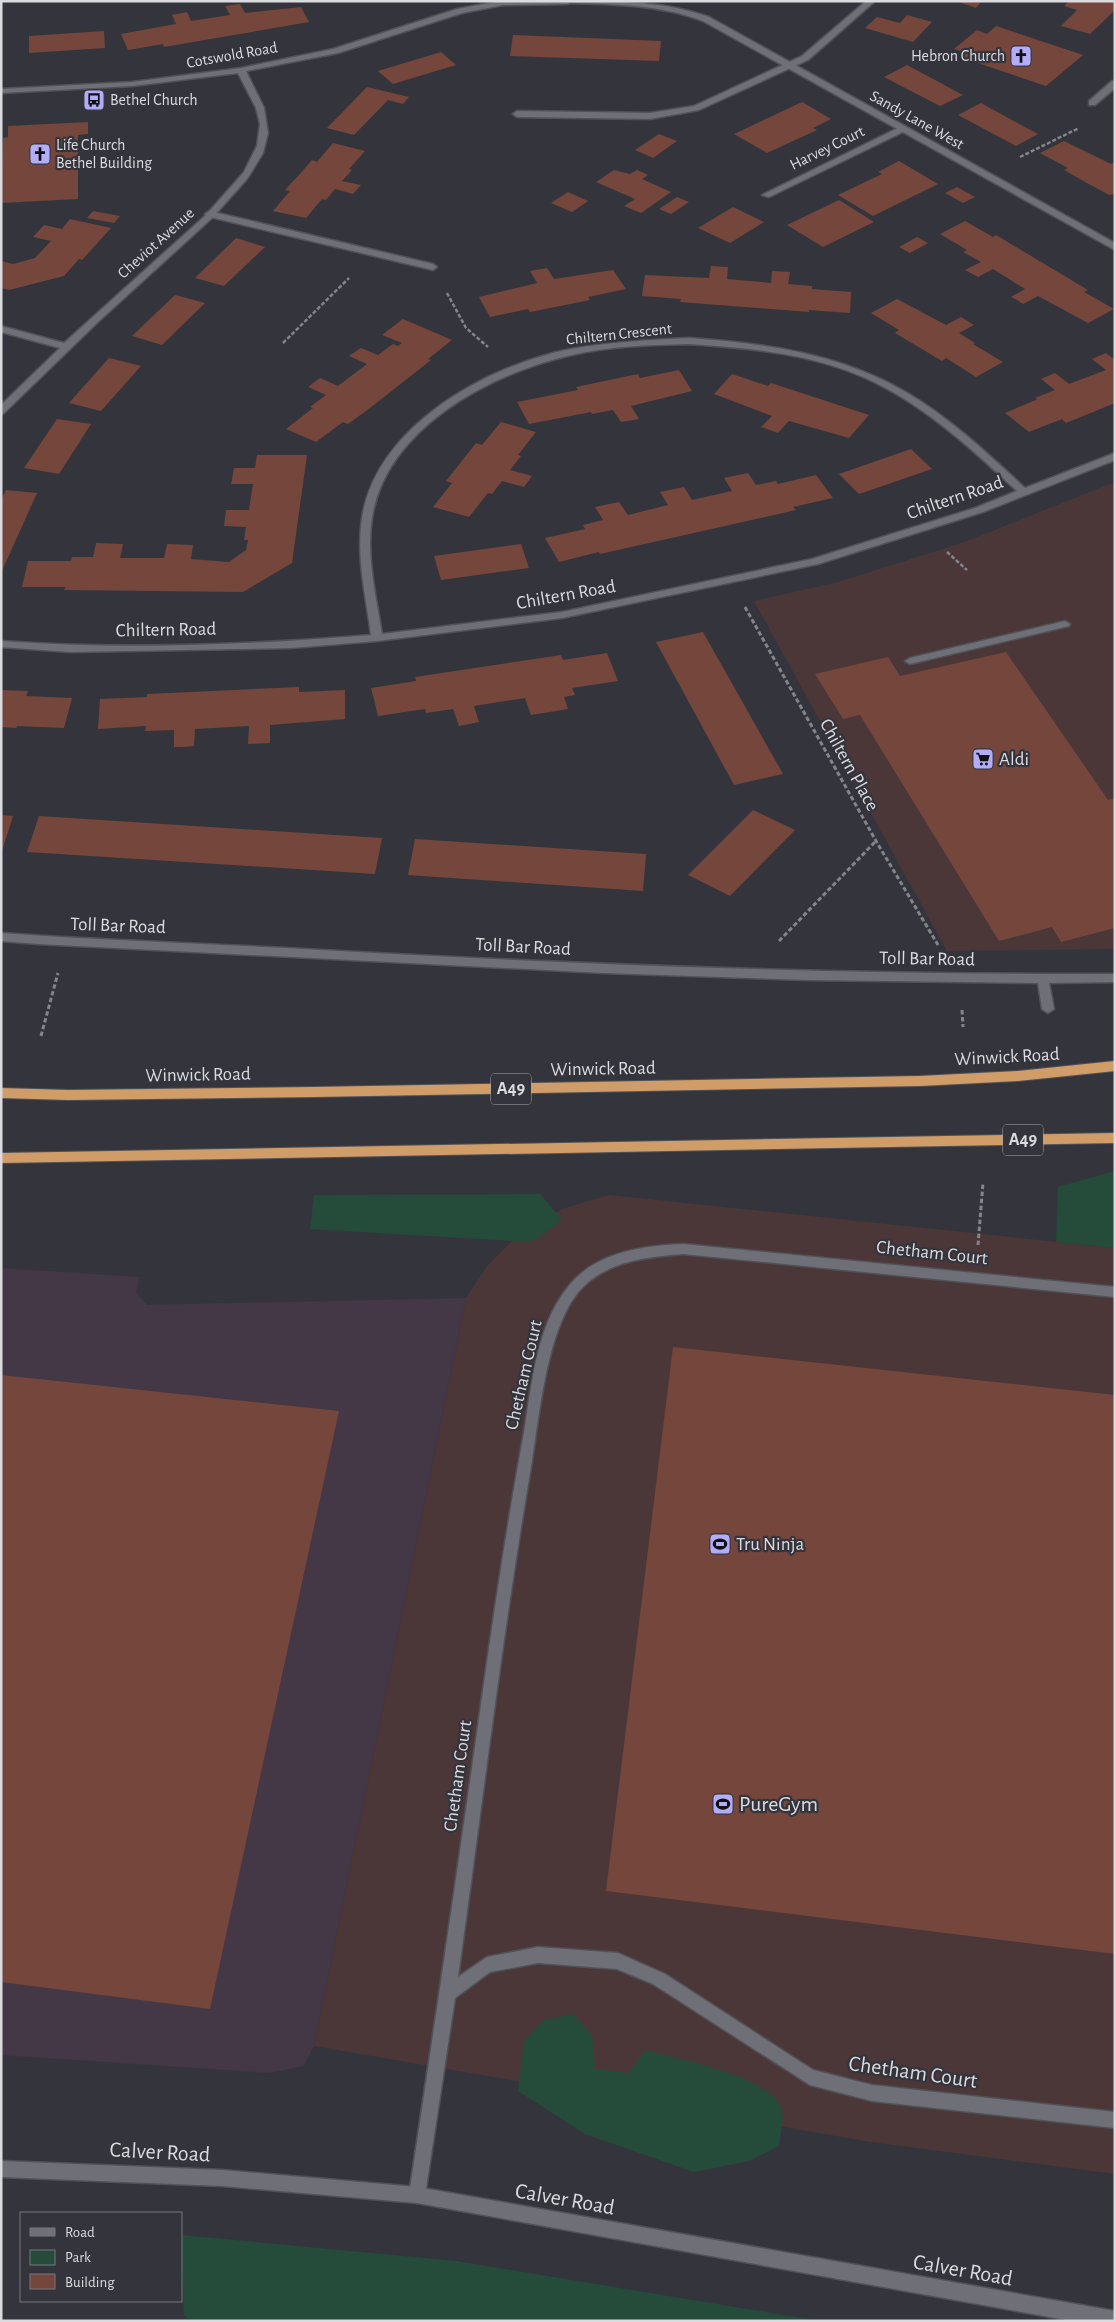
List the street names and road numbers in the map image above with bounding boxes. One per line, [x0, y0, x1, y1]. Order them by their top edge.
street label: Cotswold Road [185, 39, 279, 71]
street label: Sandy Lane West [867, 88, 967, 153]
street label: Harvey Court [787, 123, 867, 174]
street label: Cheviot Avenue [115, 205, 197, 281]
street label: Chiltern Crescent [565, 320, 673, 348]
street label: Chiltern Road [904, 473, 1006, 523]
street label: Chiltern Road [515, 577, 617, 613]
street label: Chiltern Road [116, 620, 217, 640]
street label: Chiltern Place [816, 716, 882, 814]
street label: Toll Bar Road [70, 915, 166, 937]
street label: Toll Bar Road [475, 935, 571, 959]
street label: Toll Bar Road [879, 949, 975, 969]
street label: Winwick Road [954, 1045, 1060, 1069]
street label: Winwick Road [550, 1059, 656, 1079]
street label: Winwick Road [145, 1065, 251, 1085]
road number: A49 [491, 1074, 531, 1104]
road number: A49 [1003, 1124, 1043, 1156]
street label: Chetham Court [875, 1238, 989, 1268]
street label: Chetham Court [502, 1318, 546, 1432]
street label: Chetham Court [441, 1719, 475, 1833]
street label: Chetham Court [847, 2052, 979, 2092]
street label: Calver Road [109, 2138, 211, 2166]
street label: Calver Road [514, 2179, 616, 2219]
street label: Calver Road [912, 2250, 1014, 2290]

